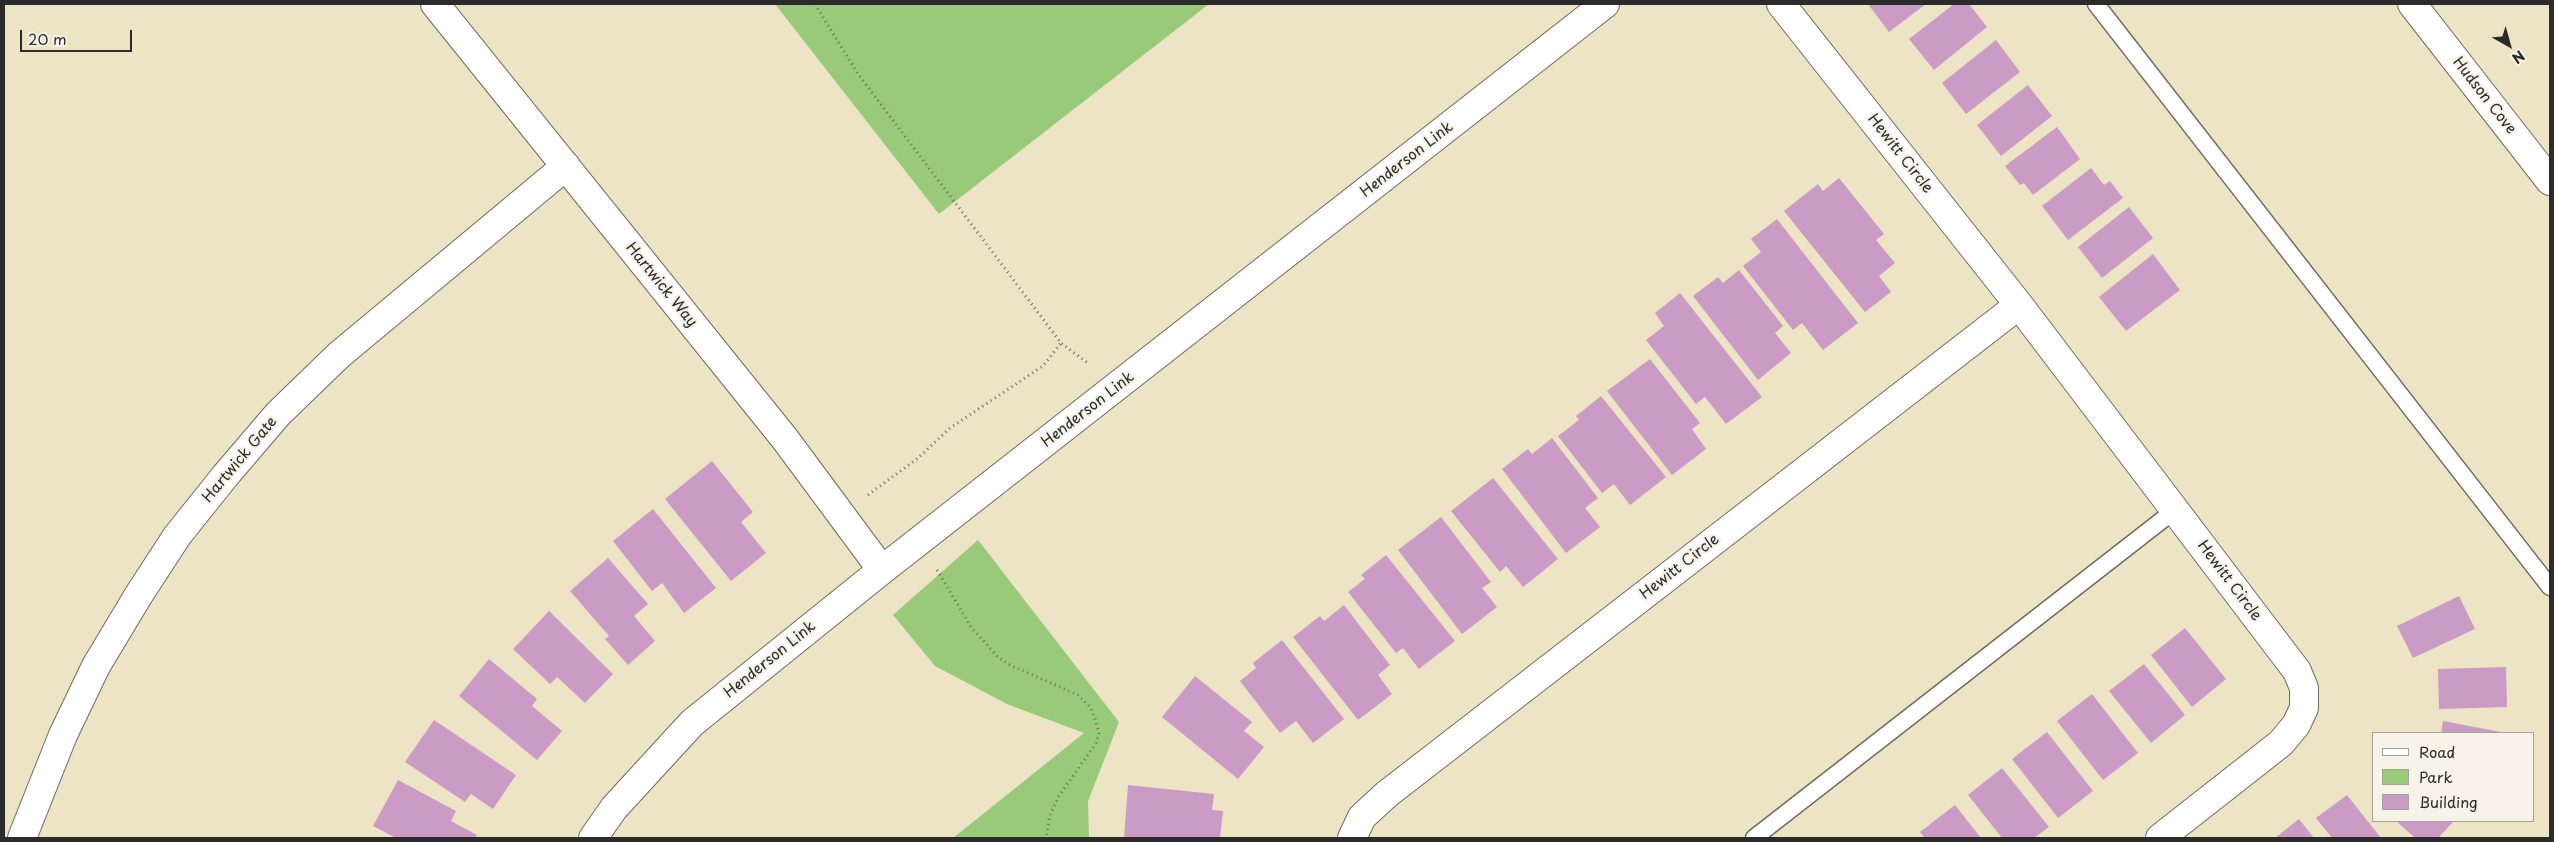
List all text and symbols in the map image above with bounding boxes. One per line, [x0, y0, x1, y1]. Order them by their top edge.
scale bar [22, 20, 135, 52]
north arrow [2484, 20, 2534, 70]
text: 20 m [28, 27, 67, 50]
text: N [2508, 46, 2529, 69]
street label: Hudson Cove [2448, 54, 2520, 138]
street label: Hewitt Circle [1863, 111, 1937, 197]
street label: Henderson Link [1357, 118, 1457, 202]
street label: Hartwick Way [621, 239, 701, 331]
street label: Henderson Link [1038, 368, 1138, 452]
street label: Hartwick Gate [199, 413, 281, 507]
street label: Hewitt Circle [1637, 530, 1723, 604]
street label: Hewitt Circle [2193, 537, 2265, 625]
street label: Henderson Link [721, 618, 819, 702]
legend [2372, 732, 2534, 822]
text: Road [2419, 740, 2455, 763]
text: Park [2419, 765, 2453, 788]
text: Building [2419, 790, 2478, 813]

